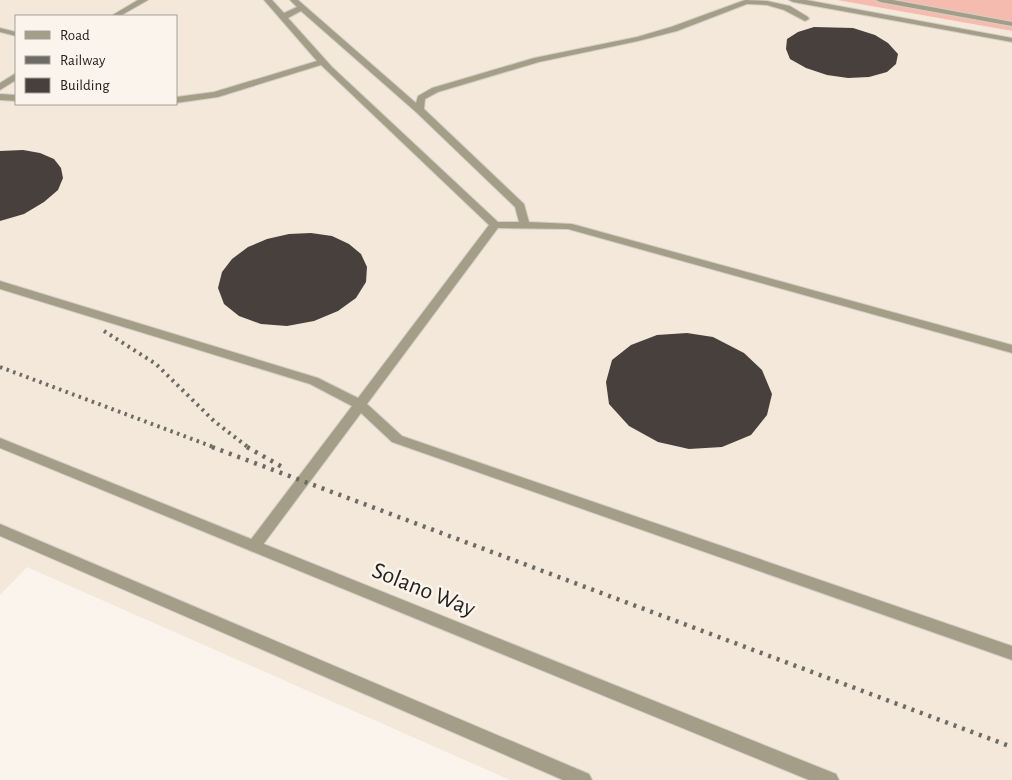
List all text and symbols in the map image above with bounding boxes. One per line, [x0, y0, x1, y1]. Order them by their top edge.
legend [15, 15, 178, 105]
text: Road [60, 28, 90, 43]
text: Railway [60, 53, 106, 68]
text: Building [60, 78, 110, 93]
street label: Solano Way [369, 558, 479, 621]

